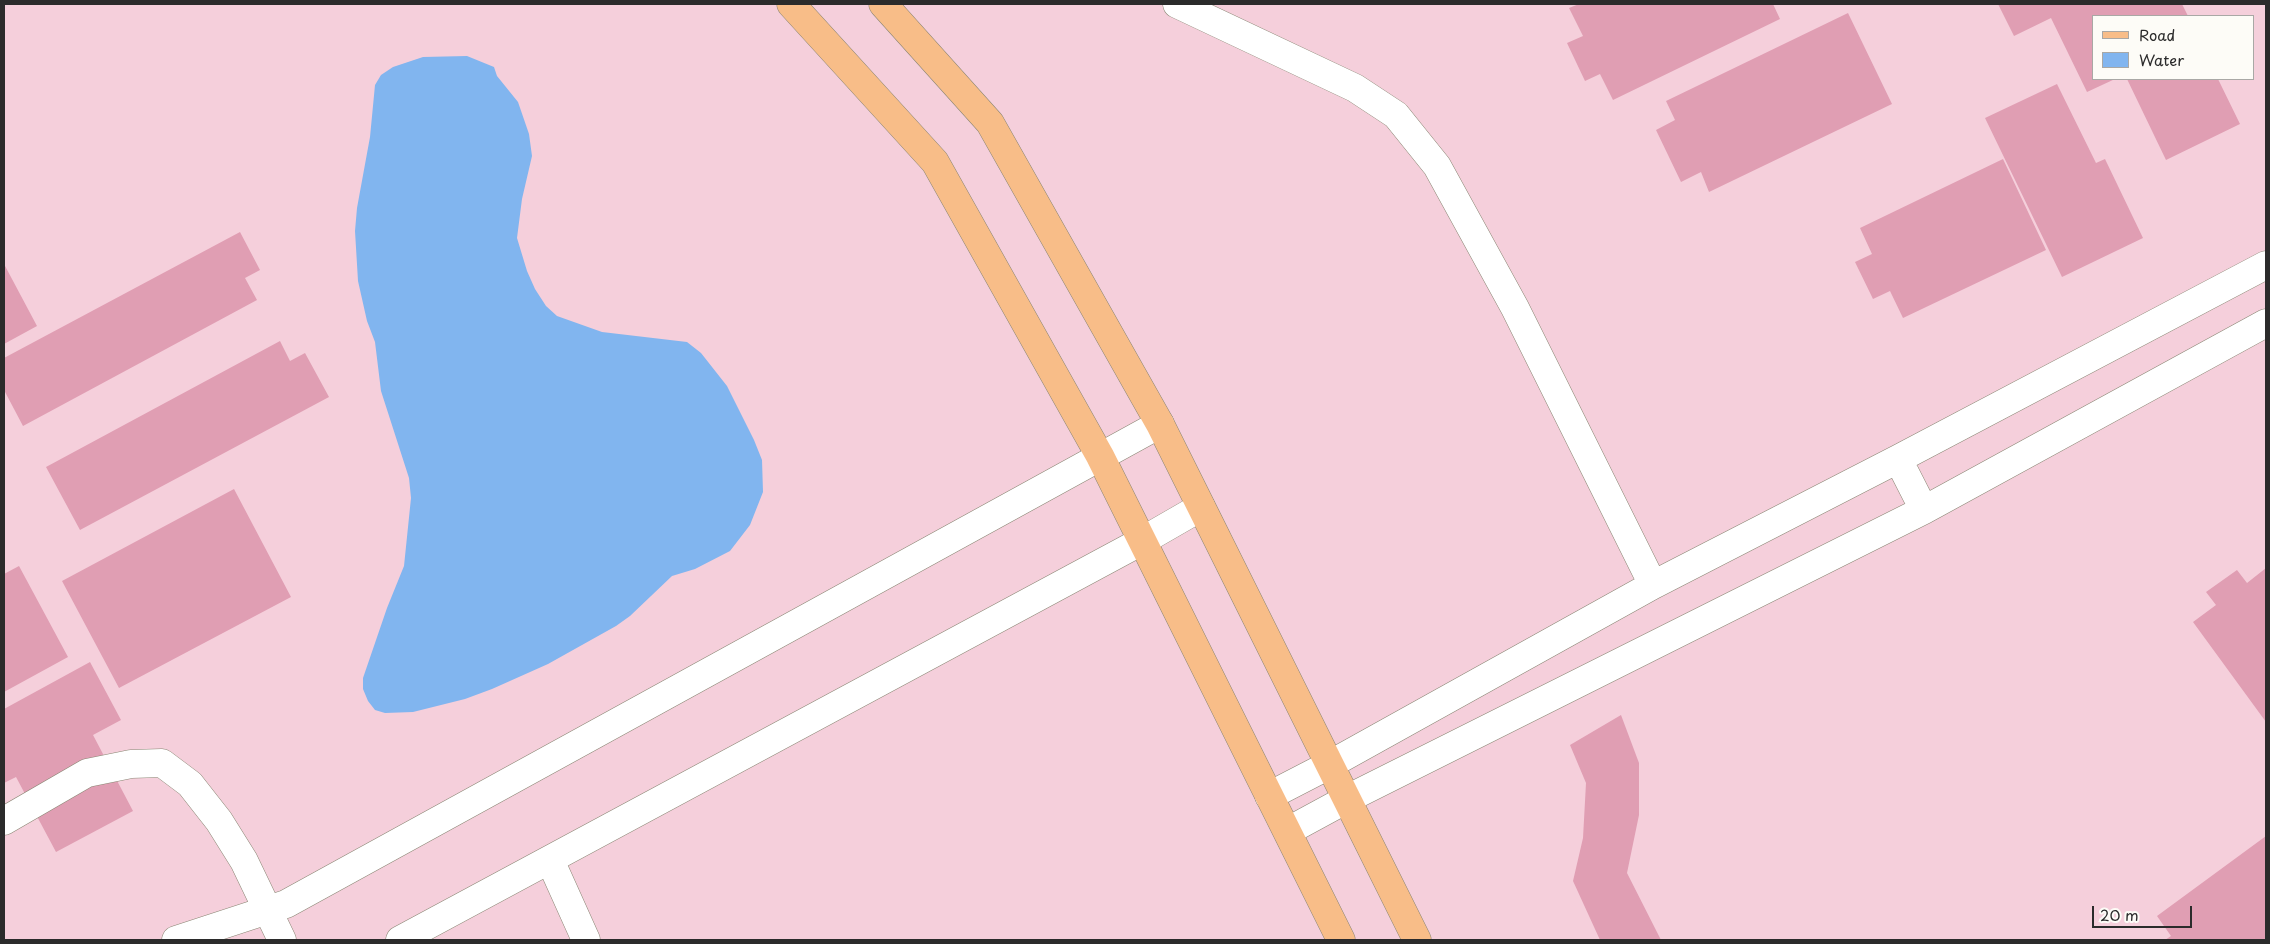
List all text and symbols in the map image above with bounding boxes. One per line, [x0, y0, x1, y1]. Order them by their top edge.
legend [2092, 15, 2255, 80]
text: Road [2139, 23, 2175, 46]
text: Water [2139, 48, 2184, 71]
scale bar [2095, 896, 2195, 928]
text: 20 m [2100, 903, 2139, 926]

